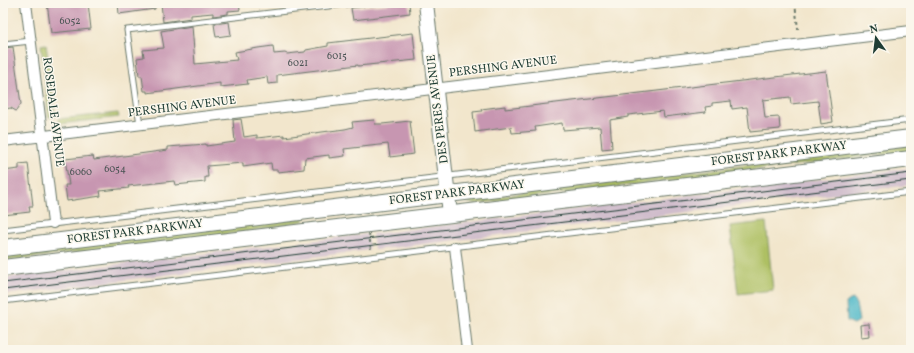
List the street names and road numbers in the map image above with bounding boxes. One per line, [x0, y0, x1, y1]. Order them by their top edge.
street label: PERSHING AVENUE [448, 52, 558, 82]
street label: DES PERES AVENUE [423, 53, 453, 165]
street label: ROSEDALE AVENUE [38, 56, 68, 168]
street label: PERSHING AVENUE [127, 92, 237, 122]
street label: FOREST PARK PARKWAY [710, 138, 848, 170]
street label: FOREST PARK PARKWAY [388, 177, 526, 209]
street label: FOREST PARK PARKWAY [66, 216, 204, 248]

